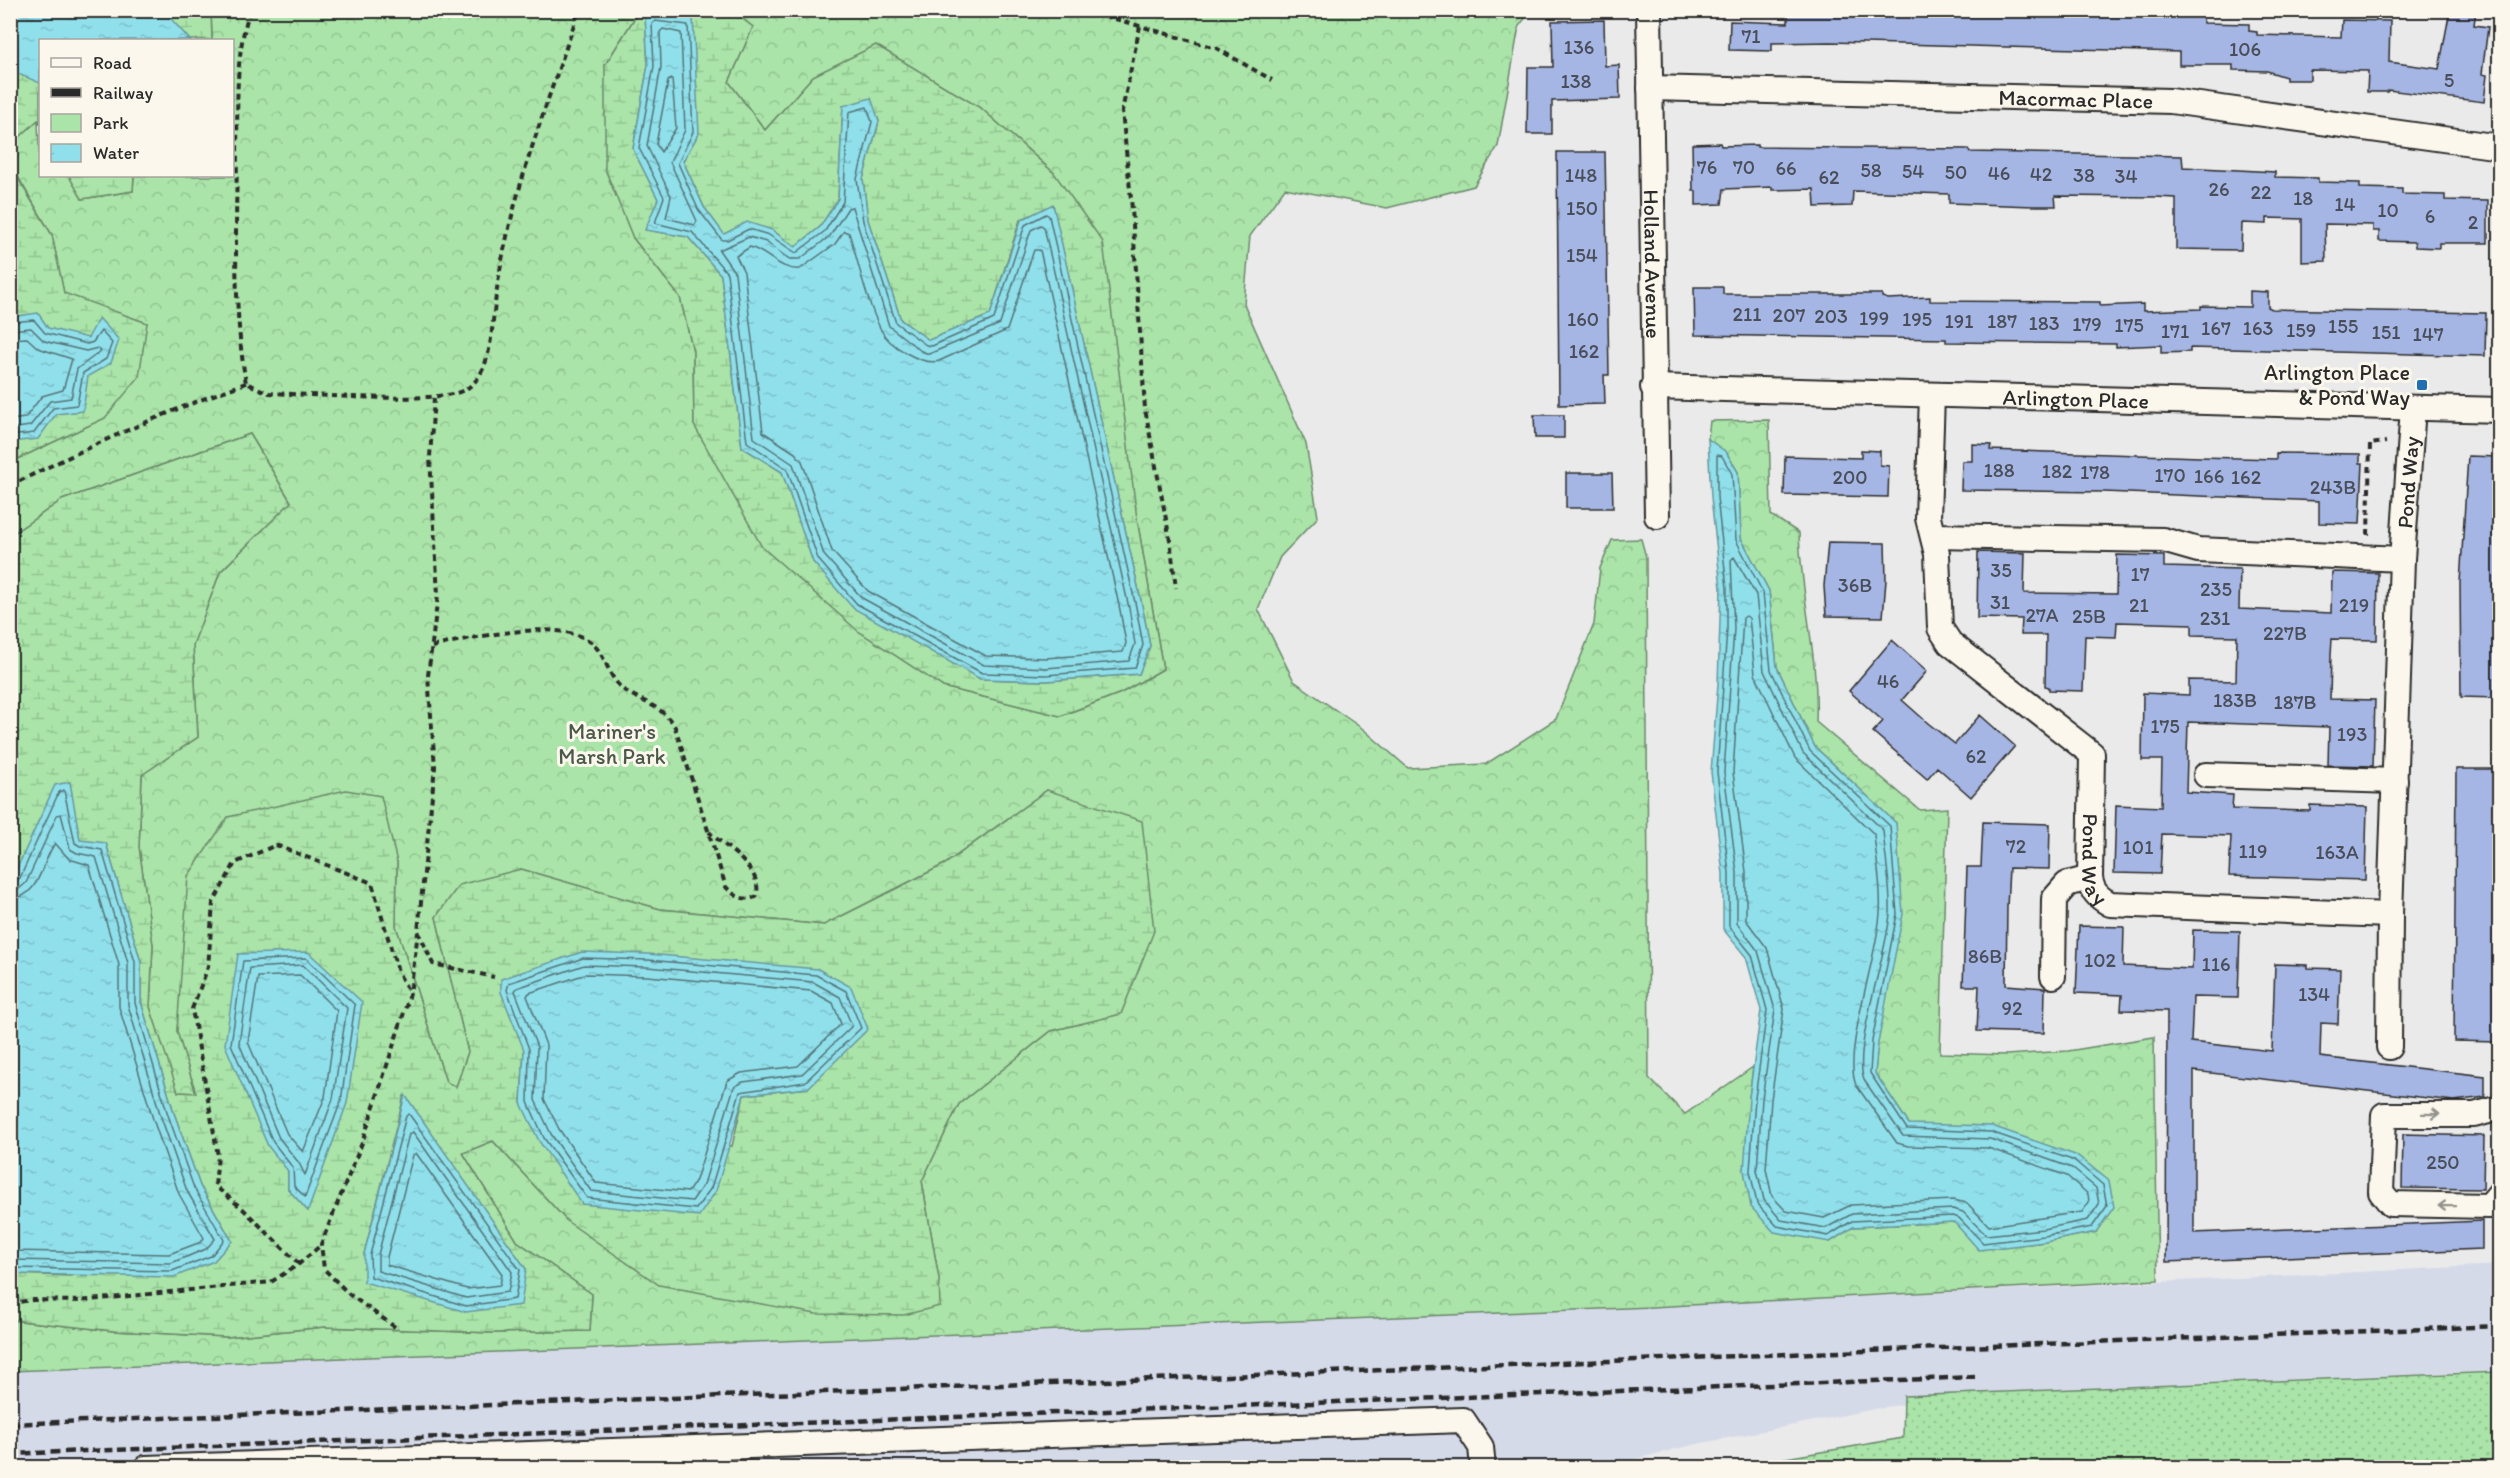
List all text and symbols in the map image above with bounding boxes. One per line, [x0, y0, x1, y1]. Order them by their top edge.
house number: 71 [1741, 24, 1761, 48]
house number: 136 [1564, 35, 1594, 59]
house number: 106 [2229, 37, 2261, 61]
legend [39, 39, 234, 177]
text: Road [93, 52, 132, 74]
house number: 5 [2444, 68, 2454, 92]
house number: 138 [1560, 69, 1592, 93]
text: Railway [93, 82, 154, 104]
street label: Macormac Place [1998, 84, 2154, 115]
text: Park [93, 112, 128, 134]
text: Water [93, 142, 139, 164]
house number: 76 [1697, 155, 1717, 179]
house number: 70 [1733, 155, 1755, 179]
house number: 66 [1775, 156, 1797, 180]
house number: 58 [1860, 158, 1882, 182]
house number: 54 [1902, 159, 1924, 183]
house number: 50 [1945, 160, 1967, 184]
house number: 46 [1988, 161, 2010, 185]
house number: 42 [2030, 162, 2053, 186]
house number: 148 [1565, 163, 1597, 187]
house number: 38 [2073, 163, 2095, 187]
house number: 34 [2115, 164, 2137, 188]
house number: 62 [1818, 165, 1840, 189]
house number: 26 [2208, 177, 2230, 201]
house number: 22 [2250, 180, 2272, 204]
house number: 18 [2293, 186, 2313, 210]
street label: Holland Avenue [1638, 189, 1667, 339]
house number: 14 [2334, 192, 2356, 216]
house number: 150 [1566, 196, 1598, 220]
house number: 10 [2377, 198, 2399, 222]
house number: 6 [2425, 204, 2435, 228]
house number: 2 [2468, 210, 2479, 234]
house number: 154 [1566, 243, 1598, 267]
house number: 211 [1732, 302, 1762, 326]
house number: 207 [1773, 303, 1805, 327]
house number: 203 [1814, 304, 1848, 328]
house number: 199 [1859, 306, 1889, 330]
house number: 160 [1567, 307, 1599, 331]
house number: 195 [1902, 307, 1932, 331]
house number: 191 [1944, 309, 1974, 333]
house number: 187 [1987, 309, 2017, 333]
house number: 183 [2028, 311, 2060, 335]
house number: 179 [2072, 312, 2102, 336]
house number: 175 [2114, 313, 2144, 337]
house number: 155 [2328, 314, 2358, 338]
house number: 167 [2201, 316, 2231, 340]
house number: 163 [2243, 316, 2273, 340]
house number: 159 [2286, 318, 2316, 342]
house number: 171 [2161, 319, 2189, 343]
house number: 151 [2371, 320, 2401, 344]
house number: 147 [2412, 322, 2444, 346]
house number: 162 [1569, 339, 1600, 363]
place label: Arlington Place & Pond Way [2264, 359, 2411, 411]
marker: Arlington Place & Pond Way [2415, 378, 2429, 392]
street label: Arlington Place [2002, 384, 2149, 414]
street label: Pond Way [2391, 435, 2425, 530]
house number: 188 [1983, 458, 2015, 482]
house number: 182 [2042, 459, 2073, 483]
house number: 178 [2080, 460, 2110, 484]
house number: 170 [2154, 463, 2186, 487]
house number: 166 [2194, 464, 2224, 488]
house number: 200 [1832, 465, 1868, 489]
house number: 162 [2231, 465, 2262, 489]
house number: 243B [2310, 475, 2356, 499]
house number: 35 [1990, 558, 2012, 582]
house number: 17 [2130, 562, 2150, 586]
house number: 36B [1838, 573, 1872, 597]
house number: 235 [2200, 577, 2232, 601]
house number: 31 [1990, 590, 2010, 614]
house number: 21 [2129, 593, 2149, 617]
house number: 219 [2339, 593, 2369, 617]
house number: 27A [2025, 603, 2059, 627]
house number: 25B [2072, 604, 2106, 628]
house number: 231 [2200, 606, 2230, 630]
house number: 227B [2263, 621, 2307, 645]
house number: 46 [1877, 669, 1899, 693]
house number: 183B [2213, 688, 2257, 712]
house number: 187B [2273, 690, 2317, 714]
house number: 175 [2150, 714, 2180, 738]
park label: Mariner's Marsh Park [558, 718, 666, 770]
house number: 193 [2337, 722, 2367, 746]
house number: 62 [1965, 744, 1987, 768]
street label: Pond Way [2076, 813, 2113, 912]
house number: 72 [2006, 834, 2027, 858]
house number: 101 [2123, 835, 2153, 859]
house number: 119 [2238, 839, 2268, 863]
house number: 163A [2315, 840, 2359, 864]
house number: 86B [1968, 944, 2002, 968]
house number: 102 [2084, 948, 2117, 972]
house number: 116 [2201, 952, 2231, 976]
house number: 134 [2298, 982, 2330, 1006]
house number: 92 [2002, 996, 2023, 1020]
one-way arrow [2420, 1108, 2440, 1119]
house number: 250 [2426, 1150, 2460, 1174]
one-way arrow [2437, 1200, 2457, 1212]

